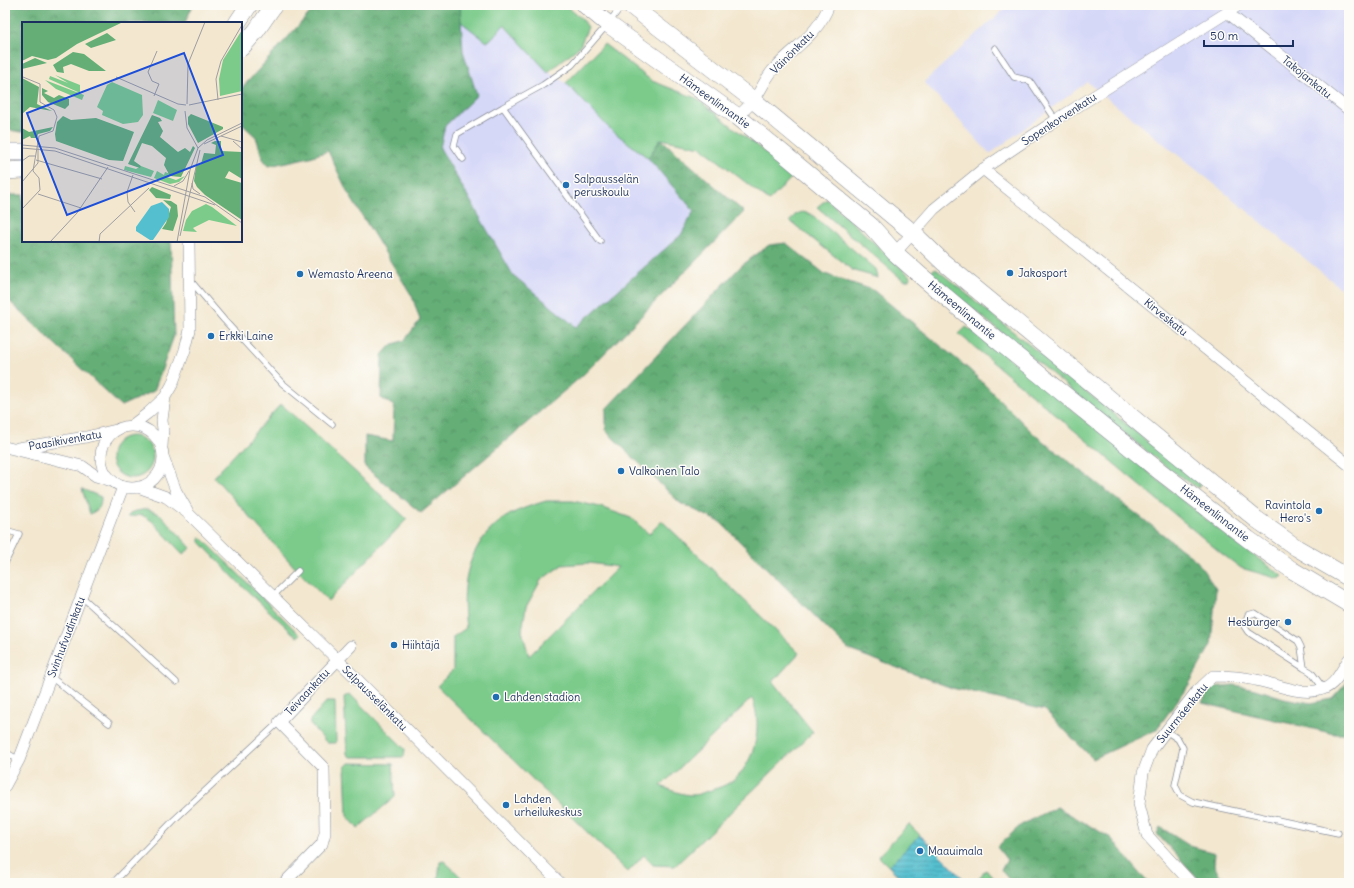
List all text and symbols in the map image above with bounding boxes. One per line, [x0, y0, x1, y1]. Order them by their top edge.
inset map [22, 22, 242, 242]
scale bar [1204, 22, 1293, 48]
street label: Väinönkatu [767, 27, 817, 77]
text: 50 m [1210, 28, 1239, 43]
street label: Takojankatu [1279, 53, 1335, 102]
street label: Hämeenlinnantie [677, 71, 753, 131]
street label: Sopenkorvenkatu [1019, 89, 1100, 148]
place label: Salpausselän peruskoulu [574, 172, 639, 199]
marker: Salpausselän peruskoulu [561, 180, 571, 190]
place label: Jakosport [1018, 266, 1068, 280]
place label: Wemasto Areena [308, 267, 393, 281]
marker: Jakosport [1005, 268, 1015, 278]
marker: Wemasto Areena [295, 269, 305, 279]
street label: Hämeenlinnantie [925, 278, 999, 343]
street label: Kirveskatu [1141, 295, 1191, 339]
place label: Erkki Laine [219, 329, 273, 343]
marker: Erkki Laine [206, 331, 216, 341]
street label: Paasikivenkatu [27, 427, 103, 453]
place label: Valkoinen Talo [629, 464, 700, 478]
marker: Valkoinen Talo [616, 466, 626, 476]
street label: Hämeenlinnantie [1177, 482, 1253, 545]
place label: Ravintola Hero's [1265, 498, 1311, 525]
marker: Ravintola Hero's [1314, 506, 1324, 516]
street label: Svinhufvudinkatu [44, 594, 88, 679]
place label: Hesburger [1228, 615, 1280, 629]
marker: Hesburger [1283, 617, 1293, 627]
place label: Hiihtäjä [402, 638, 440, 652]
marker: Hiihtäjä [389, 640, 399, 650]
street label: Salpausselänkatu [339, 662, 411, 734]
street label: Teivaankatu [282, 665, 333, 719]
street label: Suurmäenkatu [1153, 680, 1211, 746]
place label: Lahden stadion [504, 690, 580, 704]
marker: Lahden stadion [491, 692, 501, 702]
place label: Lahden urheilukeskus [514, 792, 582, 819]
marker: Lahden urheilukeskus [501, 800, 511, 810]
place label: Maauimala [928, 844, 983, 858]
marker: Maauimala [915, 846, 925, 856]

